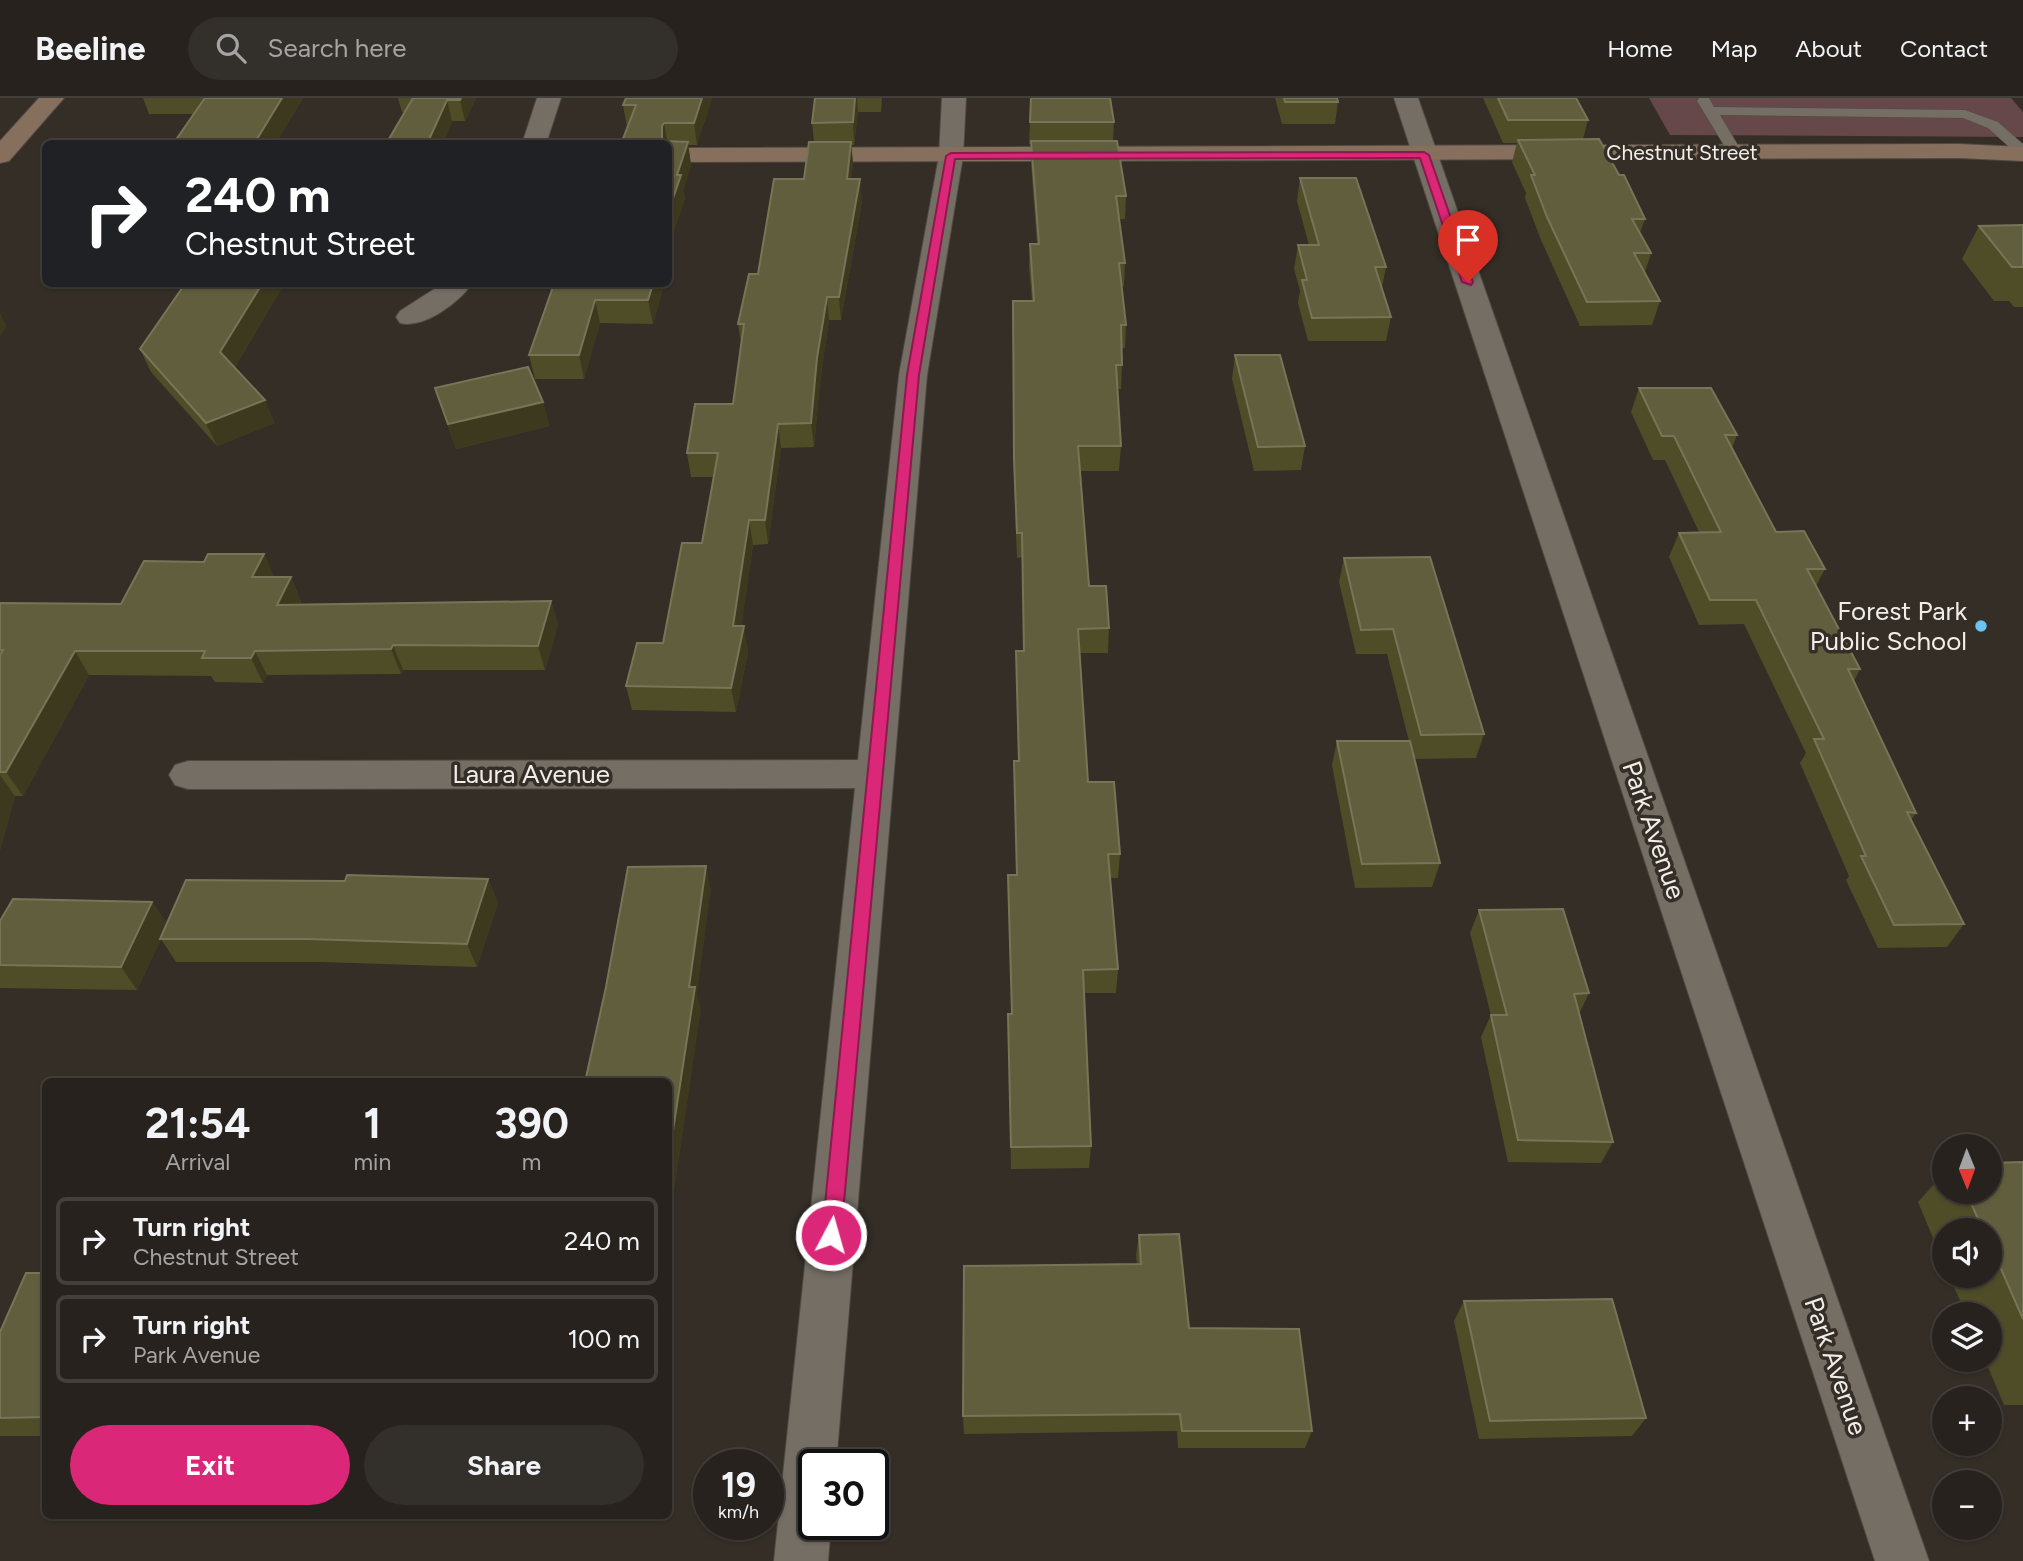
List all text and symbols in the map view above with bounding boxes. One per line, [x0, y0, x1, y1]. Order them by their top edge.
search box [188, 17, 678, 80]
text: Beeline [35, 29, 146, 68]
icon: search [212, 29, 250, 67]
text: Search here [268, 32, 406, 64]
text: Home [1607, 34, 1673, 63]
text: Map [1711, 34, 1757, 63]
text: About [1795, 34, 1862, 63]
text: Contact [1900, 34, 1988, 63]
street label: Chestnut Street [1606, 140, 1758, 165]
text: 240 m [185, 165, 331, 224]
icon: right [70, 168, 161, 259]
pin [1438, 210, 1498, 282]
icon: arrive [1449, 221, 1487, 259]
text: Chestnut Street [185, 225, 416, 263]
place label: Forest Park Public School [1810, 595, 1967, 657]
marker: Forest Park Public School [1973, 618, 1989, 634]
street label: Park Avenue [1615, 757, 1693, 903]
street label: Laura Avenue [452, 758, 610, 790]
text: 21:54 [145, 1098, 251, 1149]
text: 1 [364, 1098, 381, 1149]
text: 390 [494, 1098, 569, 1149]
north arrow [1932, 1134, 2002, 1204]
map controls [1932, 1134, 2002, 1540]
text: Arrival [165, 1148, 230, 1176]
text: min [354, 1148, 391, 1176]
text: m [522, 1148, 541, 1176]
position arrow [794, 1198, 868, 1272]
text: Turn right [133, 1211, 250, 1243]
button: sound [1932, 1218, 2002, 1288]
icon: right [74, 1222, 112, 1260]
text: 240 m [564, 1225, 640, 1257]
text: Chestnut Street [133, 1243, 299, 1271]
street label: Park Avenue [1797, 1293, 1875, 1439]
button: layers [1932, 1302, 2002, 1372]
text: Turn right [133, 1309, 250, 1341]
icon: right [74, 1320, 112, 1358]
text: 100 m [567, 1323, 640, 1355]
text: Park Avenue [133, 1341, 260, 1369]
button: + [1932, 1386, 2002, 1456]
button: Exit [70, 1425, 350, 1505]
button: Share [364, 1425, 644, 1505]
speed limit sign: 30 [798, 1449, 889, 1540]
text: 19 [721, 1464, 756, 1506]
button: − [1932, 1470, 2002, 1540]
text: km/h [718, 1501, 759, 1523]

